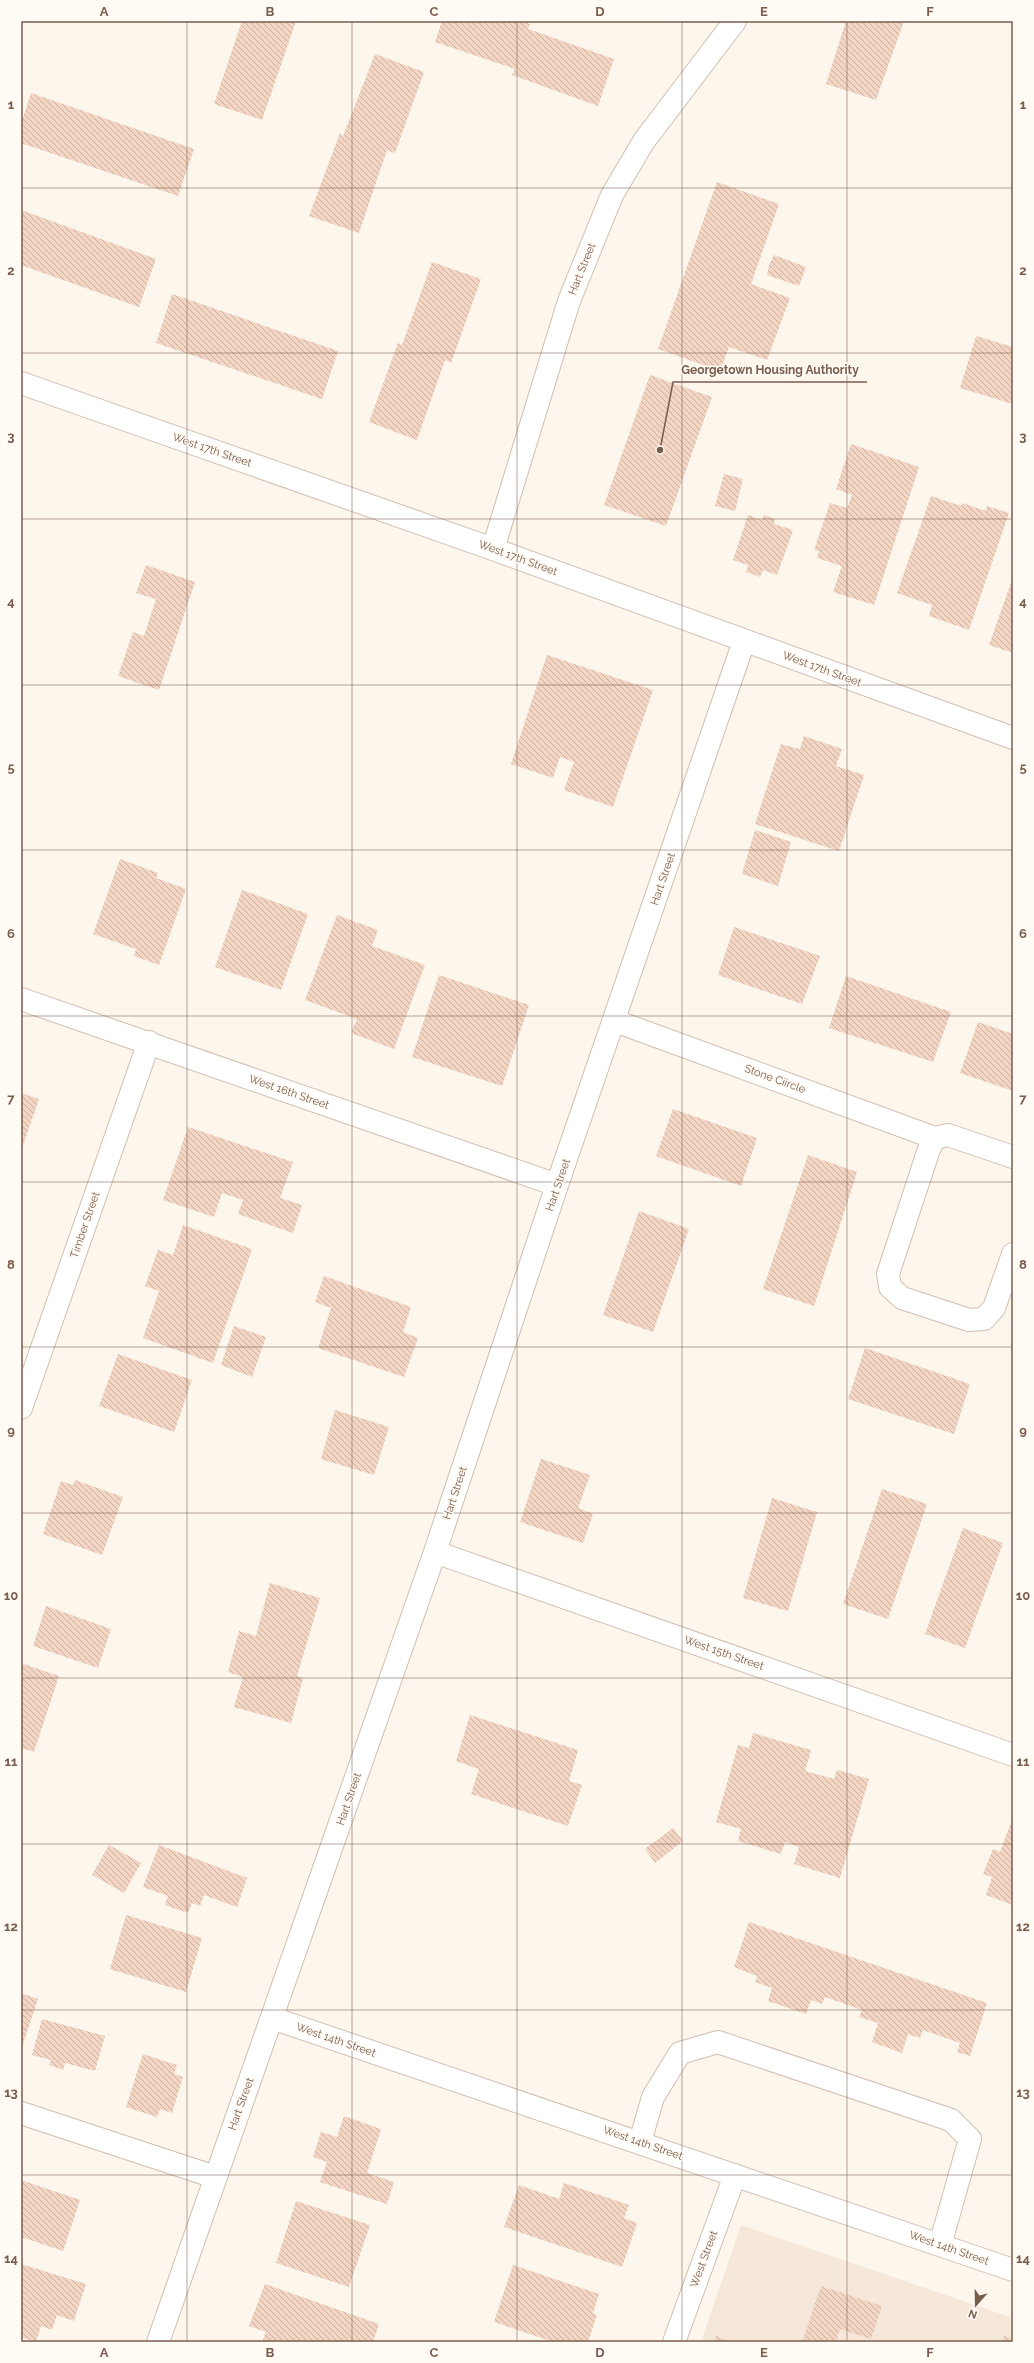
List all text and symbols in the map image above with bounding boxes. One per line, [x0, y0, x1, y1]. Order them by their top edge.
text: A [100, 4, 109, 19]
text: B [266, 4, 275, 19]
text: C [430, 4, 439, 19]
text: D [595, 4, 605, 19]
text: E [760, 4, 768, 19]
text: F [926, 4, 934, 19]
text: 1 [8, 97, 15, 112]
text: 1 [1020, 97, 1027, 112]
street label: Hart Street [566, 241, 598, 297]
text: 2 [7, 263, 15, 278]
text: 2 [1019, 263, 1027, 278]
callout: Georgetown Housing Authority [673, 358, 867, 382]
text: Georgetown Housing Authority [681, 363, 859, 377]
text: 3 [7, 429, 15, 444]
text: 3 [1019, 429, 1027, 444]
street label: West 17th Street [171, 430, 254, 470]
street label: West 17th Street [477, 538, 559, 578]
text: 4 [7, 594, 15, 609]
text: 4 [1019, 594, 1027, 609]
street label: West 17th Street [781, 649, 863, 689]
text: 5 [7, 760, 15, 775]
text: 5 [1019, 760, 1027, 775]
street label: Hart Street [648, 851, 678, 907]
text: 6 [7, 926, 15, 941]
text: 6 [1019, 926, 1027, 941]
street label: Stone Ciircle [743, 1062, 808, 1096]
street label: West 16th Street [247, 1072, 331, 1112]
text: 7 [7, 1091, 15, 1106]
text: 7 [1019, 1091, 1027, 1106]
street label: Hart Street [543, 1157, 573, 1213]
street label: Timber Street [68, 1190, 103, 1260]
text: 8 [7, 1257, 15, 1272]
text: 8 [1019, 1257, 1027, 1272]
text: 9 [7, 1423, 15, 1438]
text: 9 [1019, 1423, 1027, 1438]
street label: Hart Street [440, 1465, 470, 1521]
text: 10 [4, 1588, 18, 1603]
text: 10 [1016, 1588, 1030, 1603]
street label: West 15th Street [683, 1633, 766, 1673]
text: 11 [5, 1754, 18, 1769]
text: 11 [1017, 1754, 1030, 1769]
street label: Hart Street [334, 1771, 364, 1827]
text: 12 [4, 1919, 18, 1934]
text: 12 [1016, 1919, 1030, 1934]
street label: West 14th Street [295, 2020, 378, 2060]
street label: Hart Street [226, 2076, 257, 2132]
text: 13 [4, 2085, 18, 2100]
text: 13 [1016, 2085, 1030, 2100]
street label: West 14th Street [602, 2123, 685, 2163]
street label: West 14th Street [908, 2228, 991, 2268]
street label: West Street [688, 2229, 720, 2289]
text: 14 [4, 2251, 18, 2266]
text: 14 [1016, 2251, 1030, 2266]
north arrow [956, 2285, 996, 2325]
text: N [967, 2306, 979, 2321]
text: A [100, 2345, 109, 2360]
text: B [266, 2345, 275, 2360]
text: C [430, 2345, 439, 2360]
text: D [595, 2345, 605, 2360]
text: E [760, 2345, 768, 2360]
text: F [926, 2345, 934, 2360]

